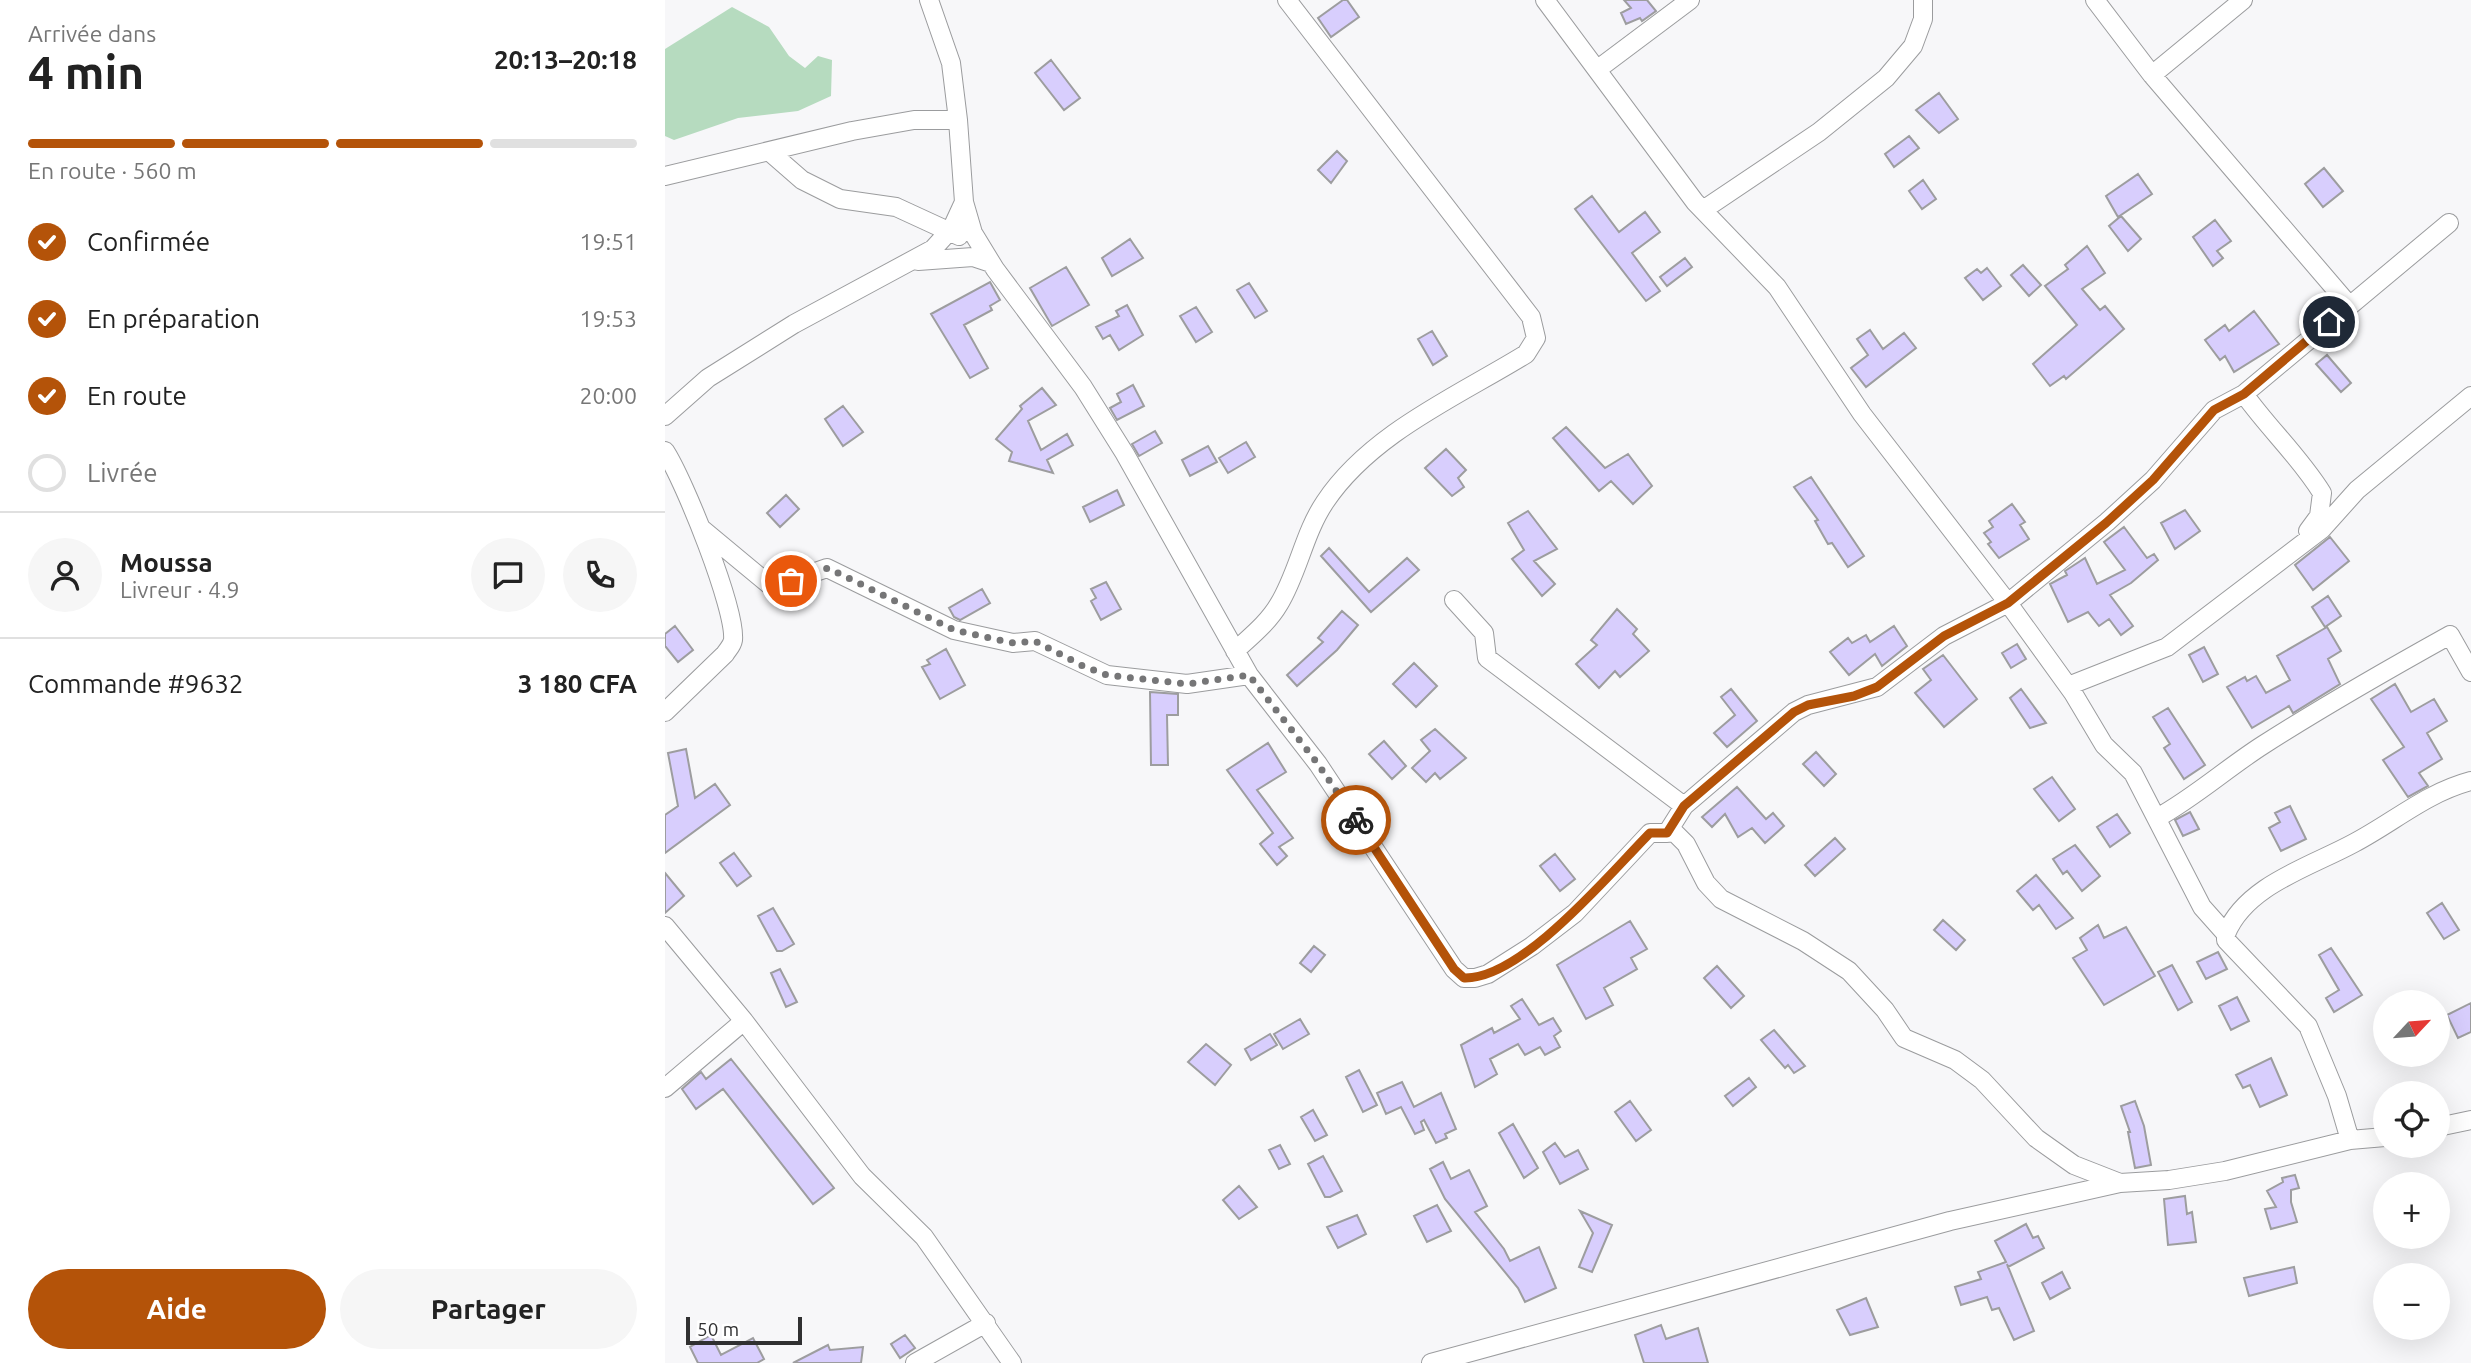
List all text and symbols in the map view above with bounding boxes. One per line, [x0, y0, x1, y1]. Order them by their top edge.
text: Arrivée dans [28, 21, 156, 46]
text: 20:13–20:18 [494, 45, 637, 74]
text: 4 min [28, 46, 144, 98]
text: En route · 560 m [28, 158, 197, 183]
icon: check [28, 223, 66, 261]
text: Confirmée [87, 227, 210, 256]
text: 19:51 [579, 229, 637, 254]
pin [2299, 292, 2359, 352]
icon: check [28, 300, 66, 338]
icon: home [2310, 303, 2348, 341]
text: En préparation [87, 304, 260, 333]
text: 19:53 [579, 306, 637, 331]
icon: check [28, 377, 66, 415]
text: En route [87, 381, 187, 410]
text: 20:00 [579, 383, 637, 408]
text: Livrée [87, 458, 158, 487]
button: person [28, 538, 102, 612]
button: chat [471, 538, 545, 612]
button: phone [563, 538, 637, 612]
text: Moussa [120, 548, 213, 577]
pin [761, 551, 821, 611]
icon: bag [772, 562, 810, 600]
text: Livreur · 4.9 [120, 577, 240, 602]
text: Commande #9632 [28, 669, 244, 698]
text: 3 180 CFA [518, 669, 637, 698]
courier [1321, 785, 1391, 855]
icon: bike [1337, 801, 1375, 839]
north arrow [2373, 990, 2450, 1068]
map controls [2373, 990, 2450, 1340]
button: locate [2373, 1081, 2450, 1158]
button: + [2373, 1172, 2450, 1249]
button: − [2373, 1263, 2450, 1340]
button: Aide [28, 1269, 326, 1349]
button: Partager [340, 1269, 637, 1349]
scale bar [686, 1314, 801, 1346]
text: 50 m [697, 1318, 739, 1340]

